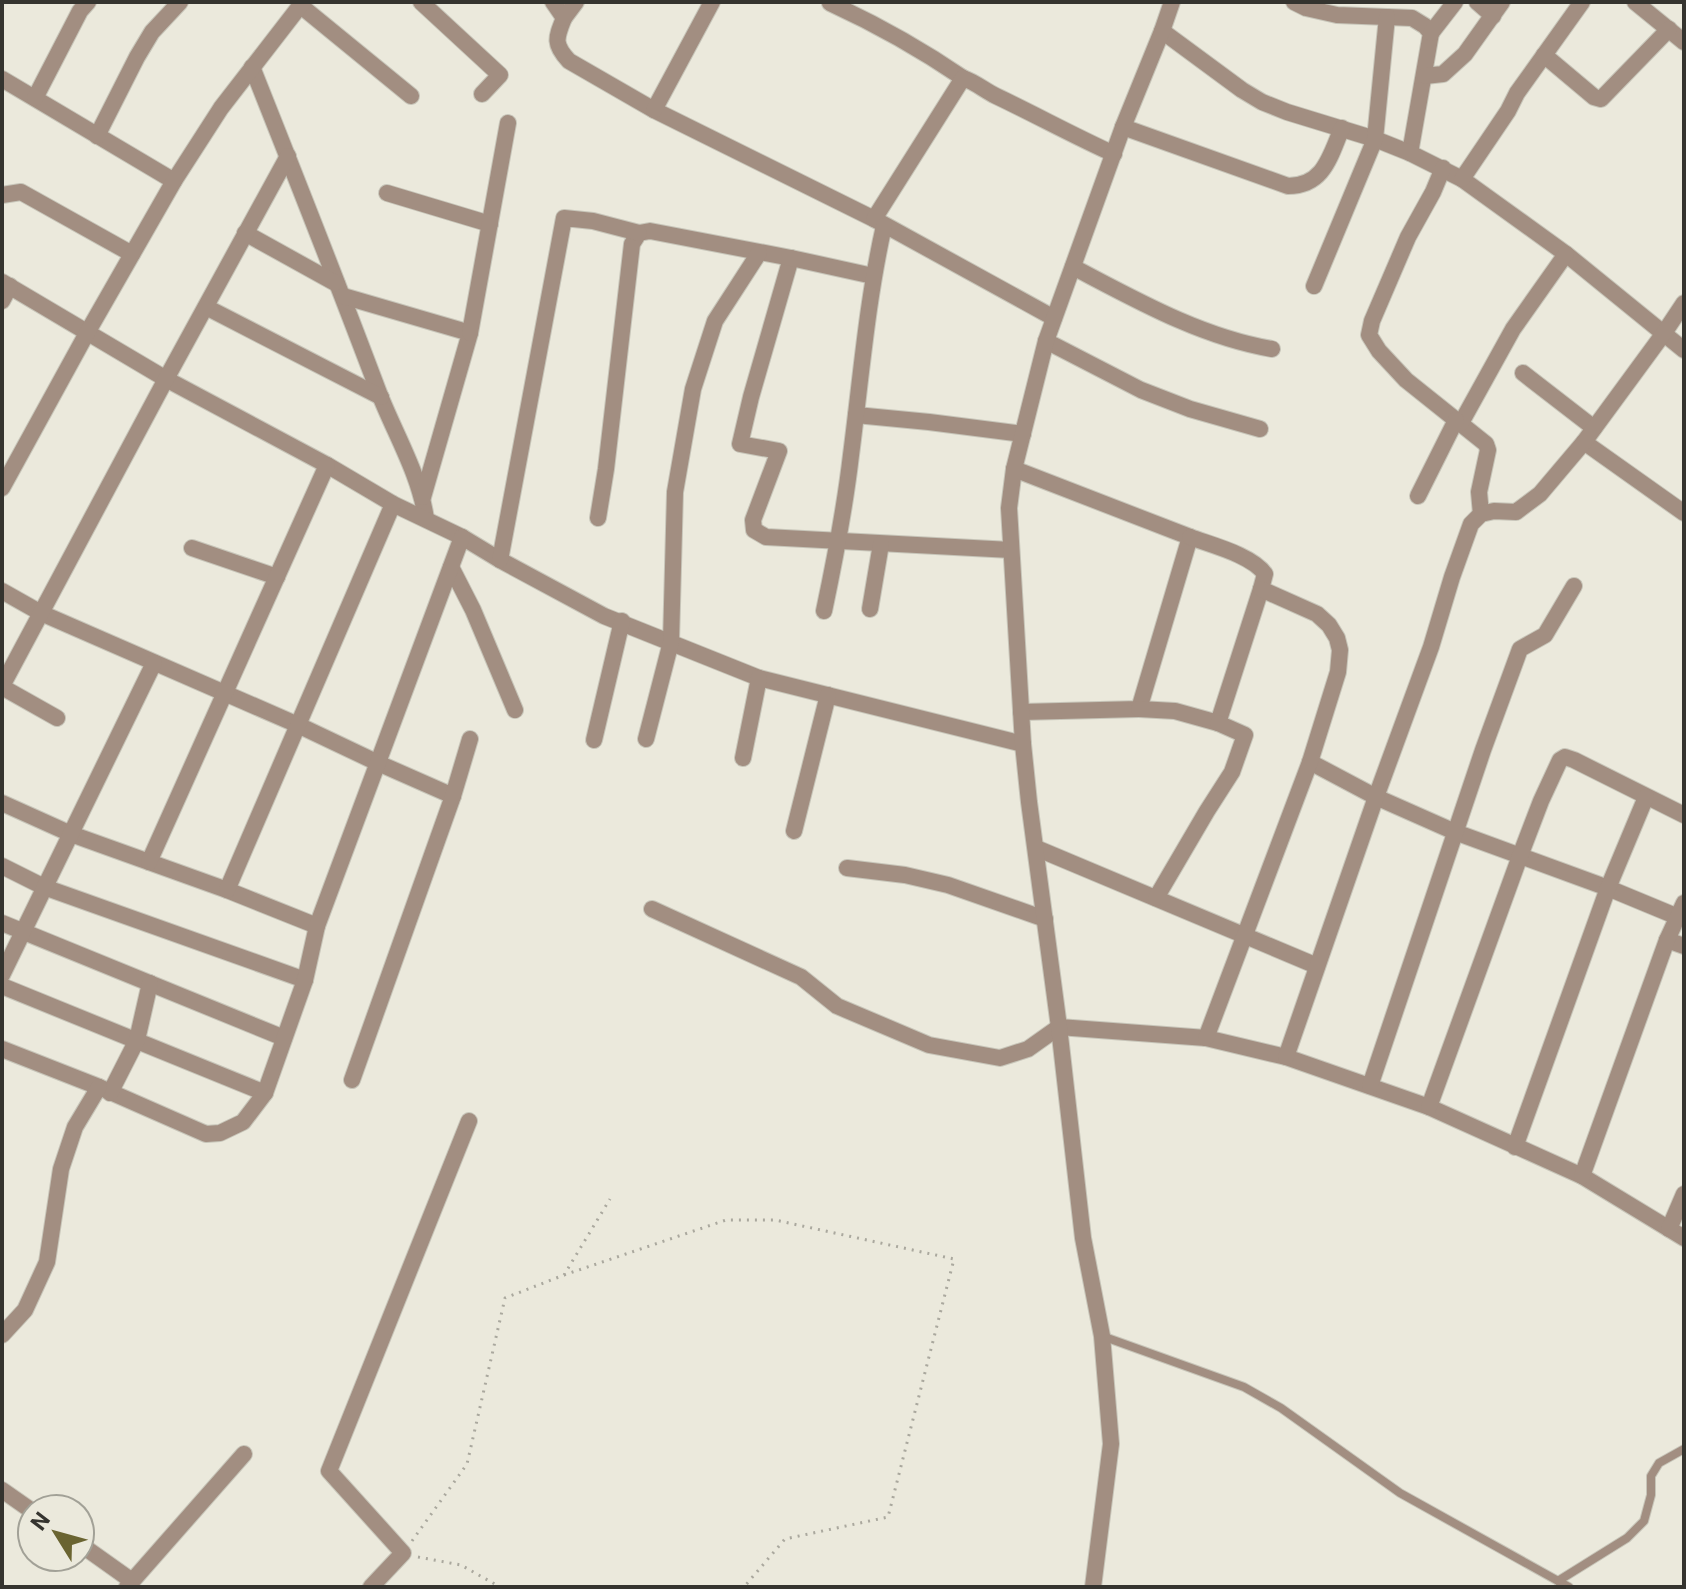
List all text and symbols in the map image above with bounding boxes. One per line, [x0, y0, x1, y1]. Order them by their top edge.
north arrow [16, 1493, 96, 1573]
text: N [26, 1508, 55, 1535]

